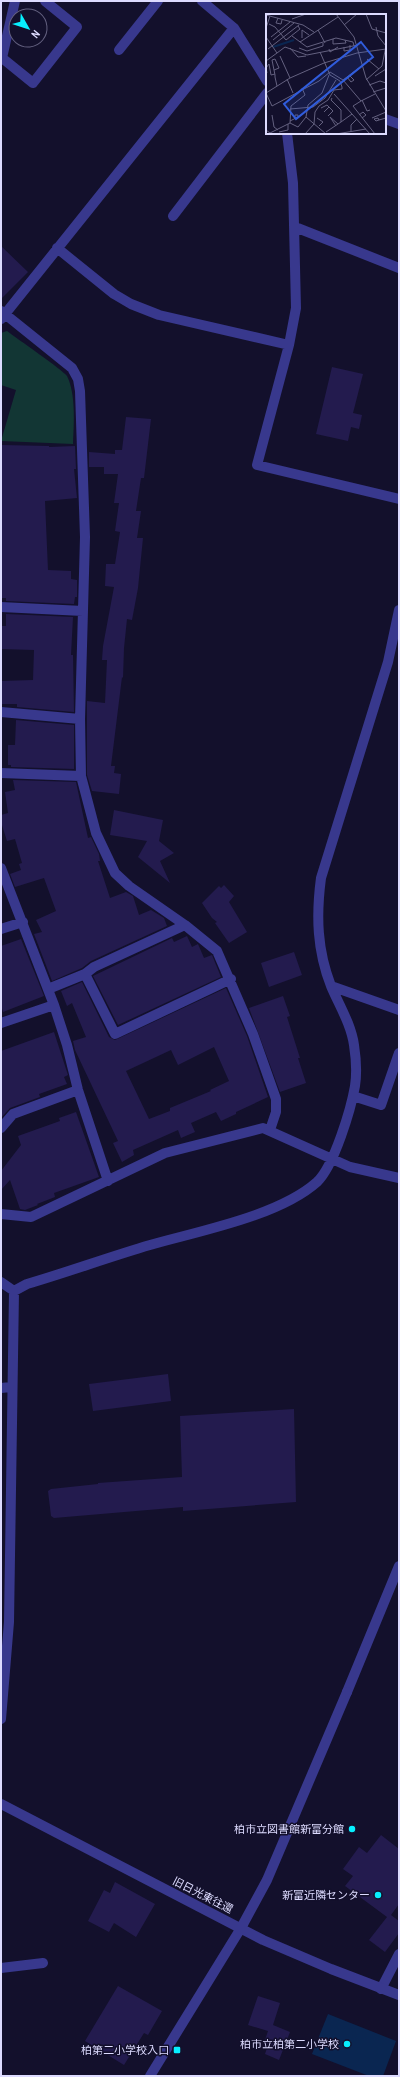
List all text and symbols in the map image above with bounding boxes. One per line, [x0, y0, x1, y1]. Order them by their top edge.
north arrow [8, 8, 48, 48]
inset map [266, 14, 386, 134]
text: N [28, 27, 43, 41]
place label: 柏市立図書館新富分館 [234, 1822, 344, 1836]
marker: 柏市立図書館新富分館 [347, 1824, 357, 1834]
street label: 旧日光東往還 [170, 1874, 236, 1916]
place label: 新富近隣センター [282, 1888, 370, 1902]
marker: 新富近隣センター [373, 1890, 383, 1900]
place label: 柏市立柏第二小学校 [240, 2037, 339, 2051]
marker: 柏市立柏第二小学校 [342, 2039, 352, 2049]
place label: 柏第二小学校入口 [81, 2043, 169, 2057]
marker: 柏第二小学校入口 [172, 2045, 182, 2055]

